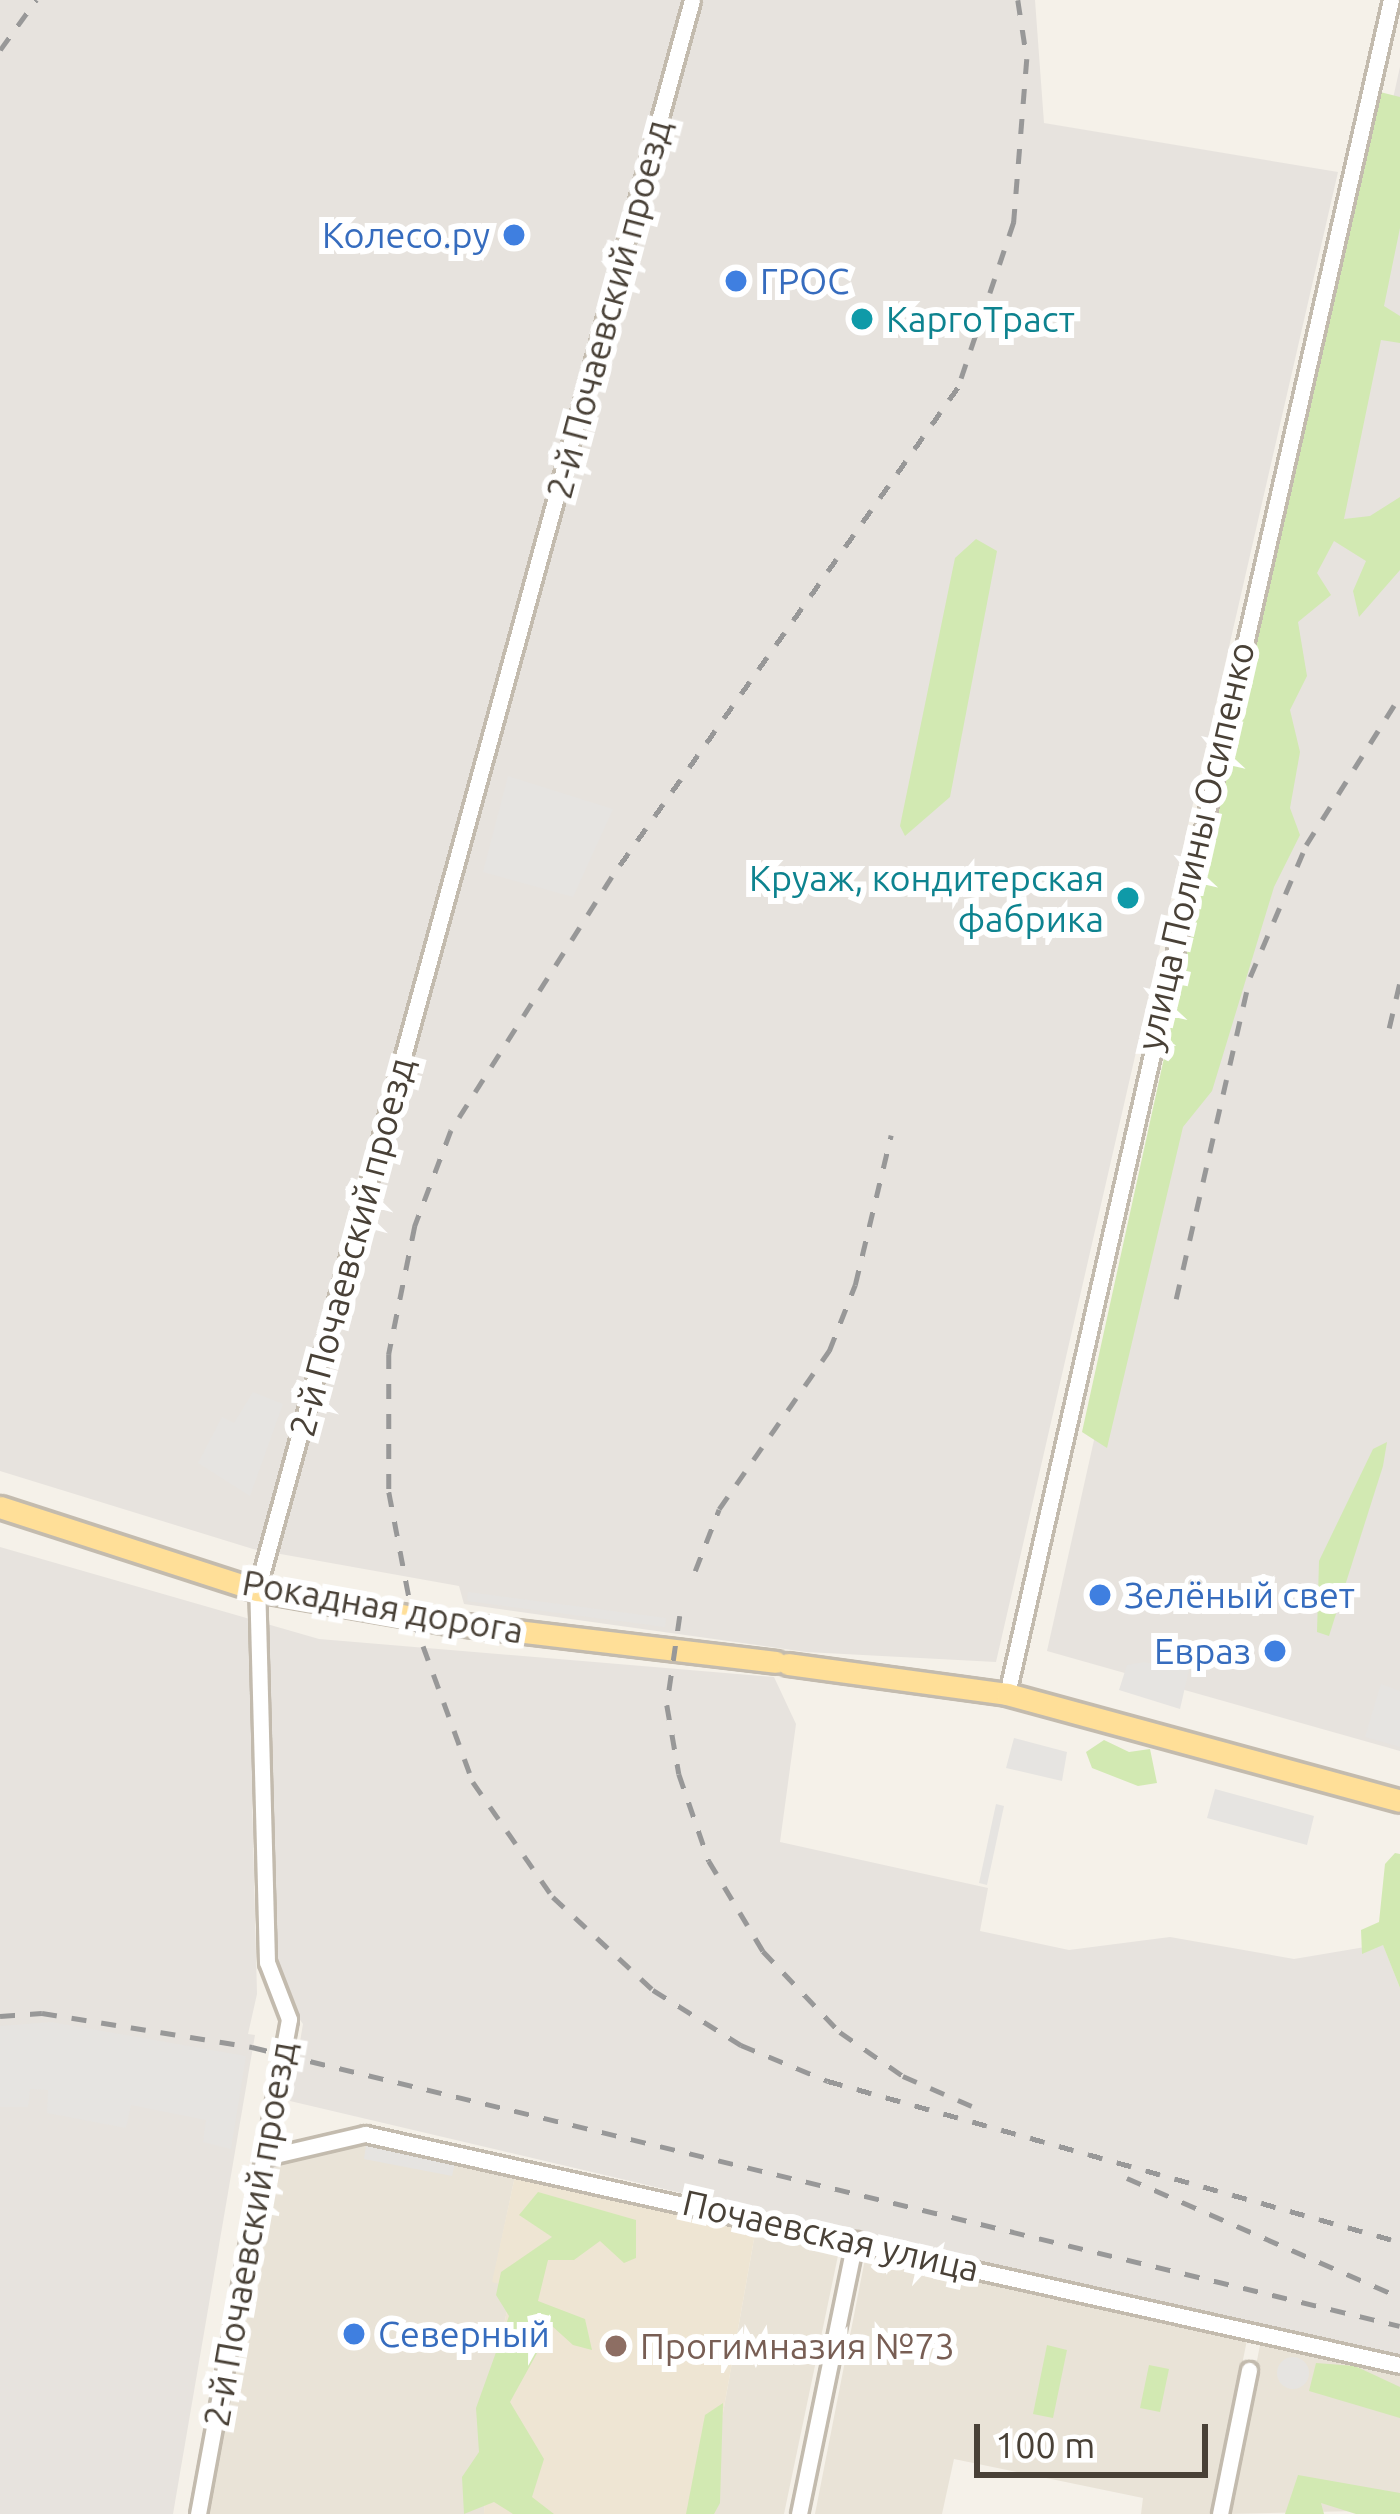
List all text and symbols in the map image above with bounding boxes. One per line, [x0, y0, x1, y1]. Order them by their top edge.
street label: 2-й Почаевский проезд [537, 115, 679, 503]
place label: Колесо.ру [322, 213, 490, 257]
marker: Колесо.ру [501, 222, 527, 248]
place label: ГРОС [760, 259, 849, 303]
marker: ГРОС [723, 268, 749, 294]
place label: КаргоТраст [886, 297, 1075, 341]
marker: КаргоТраст [849, 306, 875, 332]
street label: улица Полины Осипенко [1127, 638, 1263, 1054]
place label: Круаж, кондитерская фабрика [749, 855, 1104, 940]
marker: Круаж, кондитерская фабрика [1115, 885, 1141, 911]
street label: 2-й Почаевский проезд [280, 1053, 422, 1441]
street label: Рокадная дорога [239, 1560, 527, 1652]
place label: Зелёный свет [1124, 1573, 1355, 1617]
marker: Зелёный свет [1087, 1582, 1113, 1608]
place label: Евраз [1154, 1629, 1251, 1673]
marker: Евраз [1262, 1638, 1288, 1664]
street label: 2-й Почаевский проезд [194, 2038, 304, 2430]
street label: Почаевская улица [679, 2180, 983, 2290]
place label: Северный [378, 2312, 550, 2356]
marker: Северный [341, 2321, 367, 2347]
place label: Прогимназия №73 [640, 2324, 955, 2368]
marker: Прогимназия №73 [603, 2333, 629, 2359]
scale bar [980, 2400, 1214, 2474]
text: 100 m [995, 2424, 1095, 2465]

